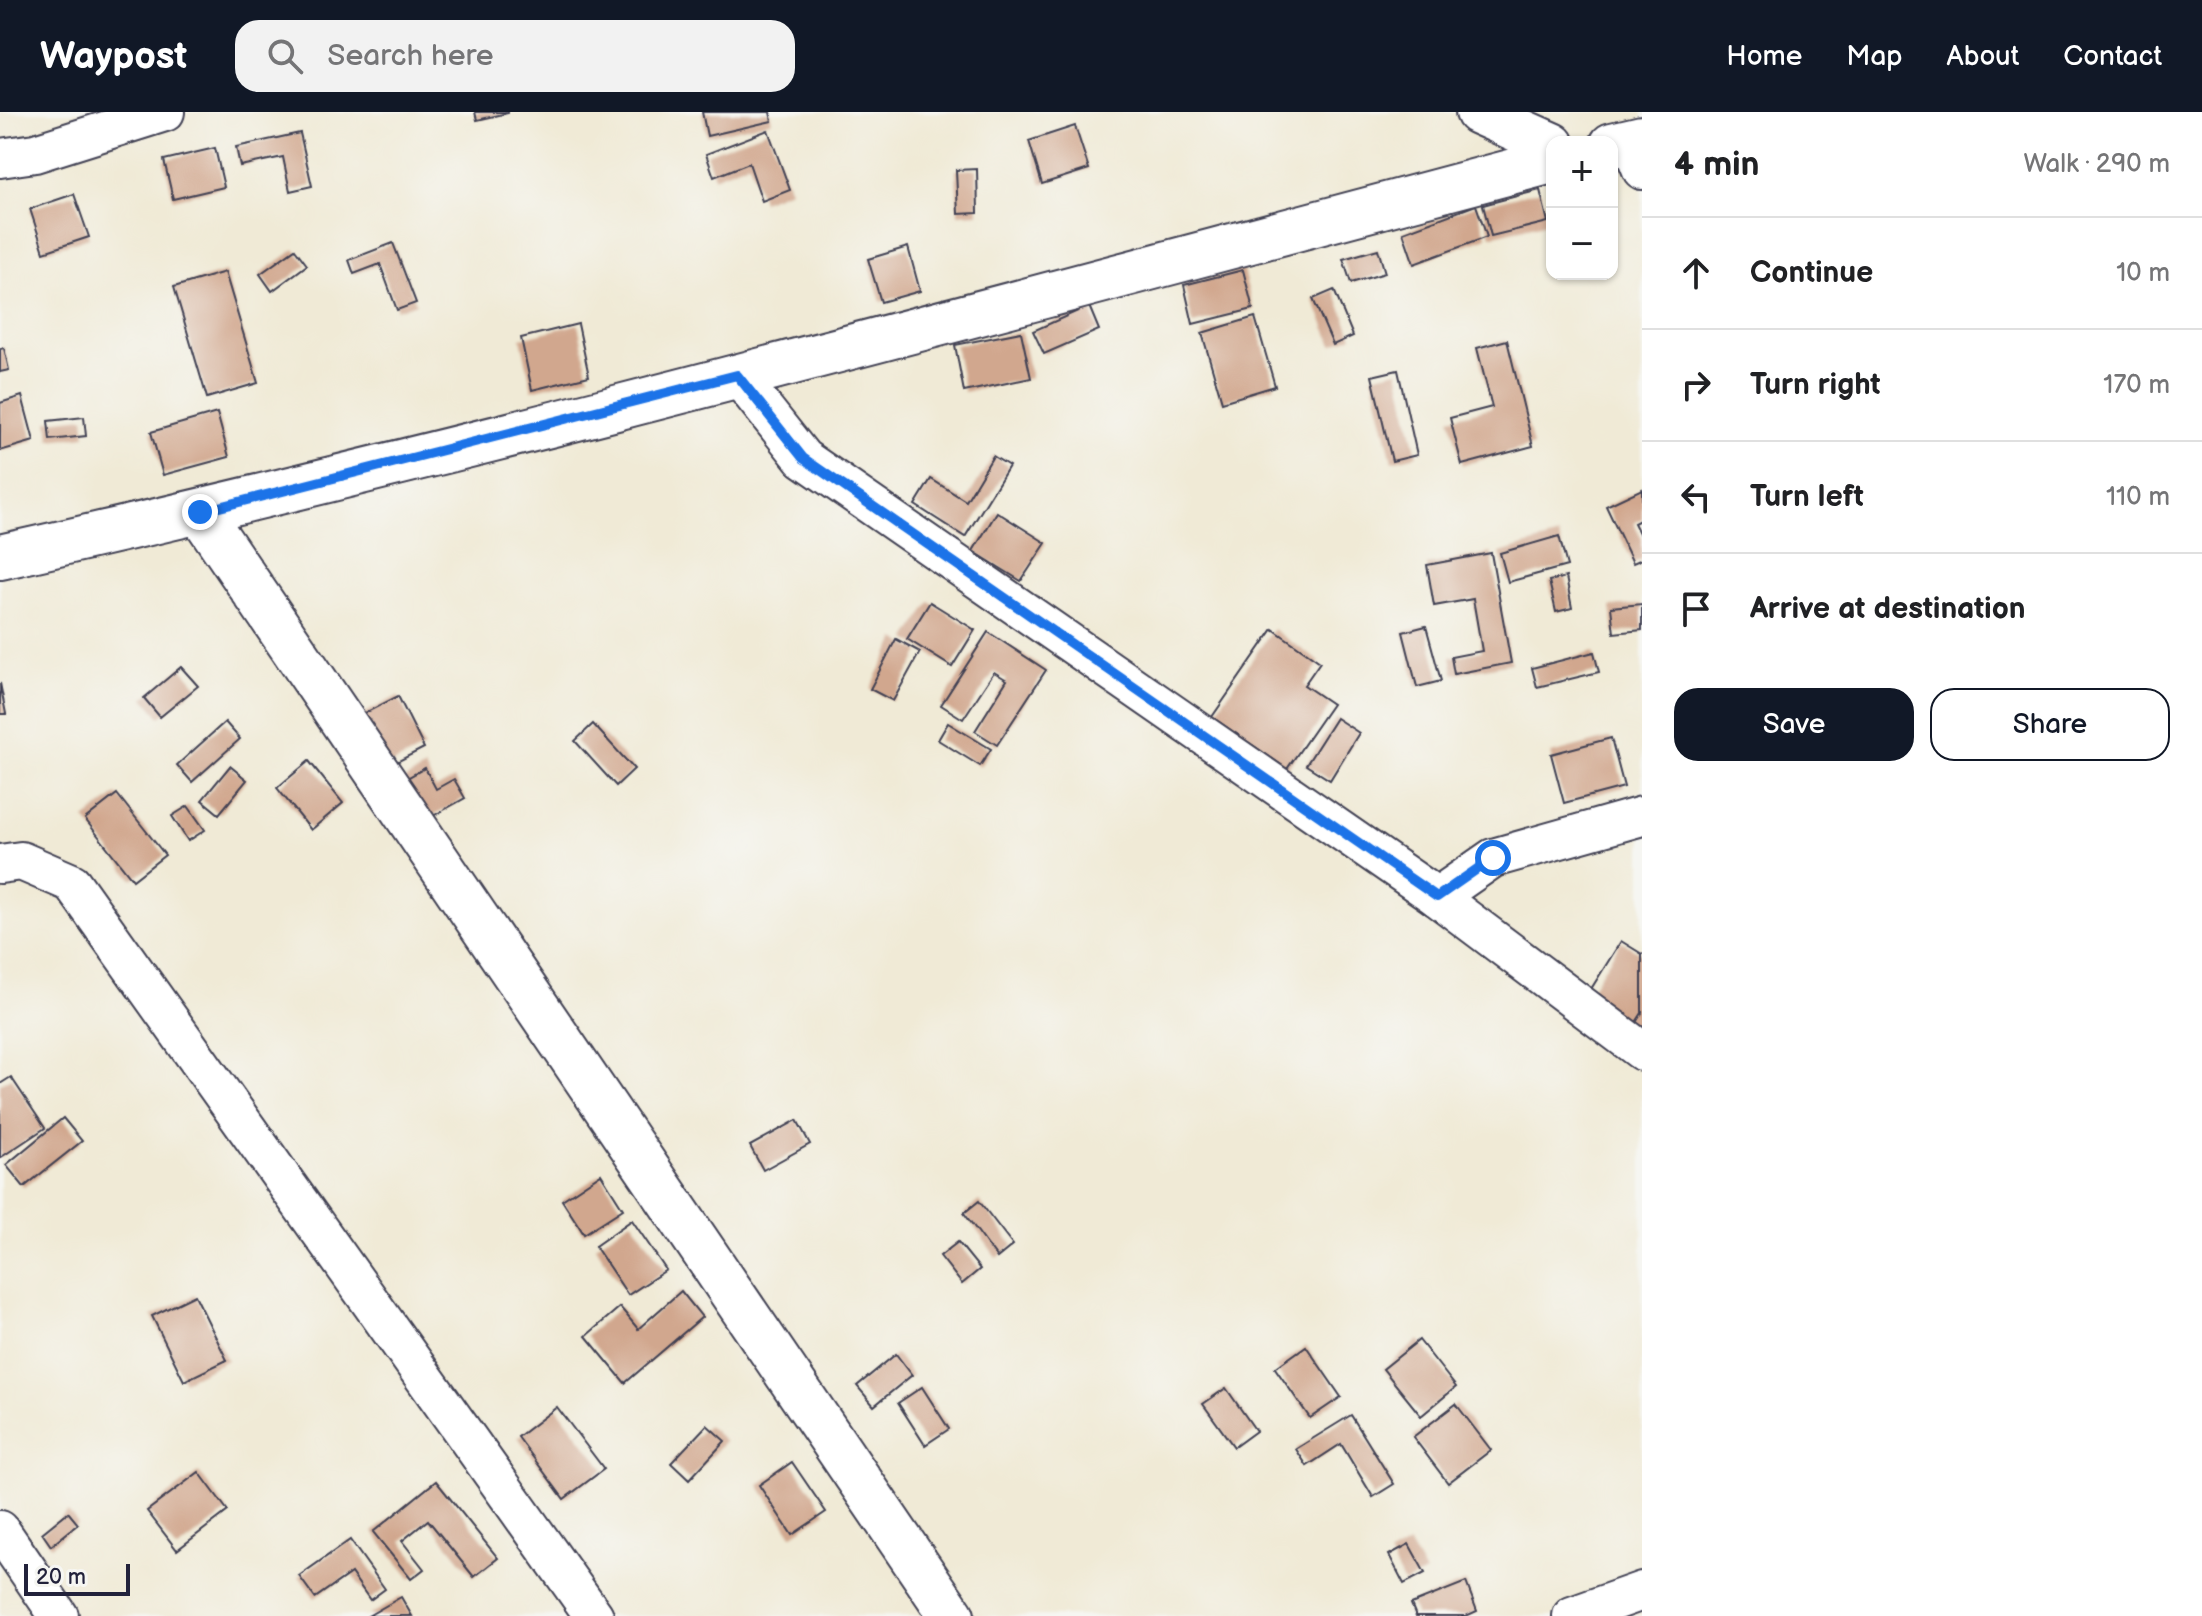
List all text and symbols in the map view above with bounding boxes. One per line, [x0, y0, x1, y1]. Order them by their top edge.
search box [235, 20, 795, 92]
text: Waypost [40, 34, 187, 79]
icon: search [263, 34, 307, 78]
text: Search here [327, 38, 493, 74]
text: Home [1726, 40, 1802, 73]
text: Map [1846, 40, 1903, 73]
text: About [1947, 40, 2019, 73]
text: Contact [2063, 40, 2162, 73]
map controls [1546, 136, 1618, 280]
button: + [1546, 136, 1618, 208]
text: 4 min [1674, 144, 1760, 185]
text: Walk · 290 m [2023, 149, 2170, 180]
button: − [1546, 208, 1618, 280]
icon: ahead [1674, 251, 1718, 295]
text: Continue [1750, 255, 1873, 291]
text: 10 m [2116, 258, 2170, 289]
icon: right [1674, 363, 1718, 407]
text: Turn right [1750, 367, 1881, 403]
text: 170 m [2103, 370, 2170, 401]
icon: left [1674, 475, 1718, 519]
text: Turn left [1750, 479, 1864, 515]
text: 110 m [2106, 482, 2170, 513]
route end [182, 494, 218, 530]
icon: arrive [1674, 587, 1718, 631]
text: Arrive at destination [1750, 591, 2026, 627]
button: Save [1674, 688, 1914, 761]
button: Share [1930, 688, 2170, 761]
route start [1475, 840, 1511, 876]
scale bar [24, 1560, 130, 1596]
text: 20 m [36, 1564, 86, 1591]

